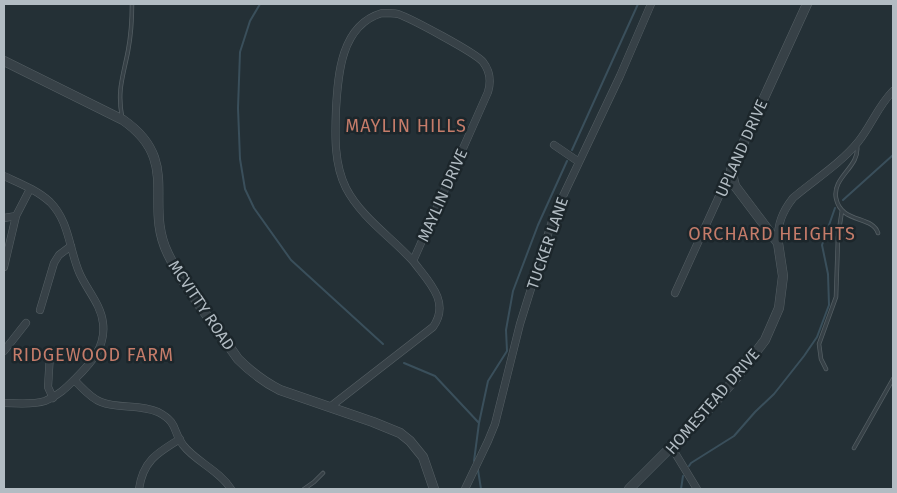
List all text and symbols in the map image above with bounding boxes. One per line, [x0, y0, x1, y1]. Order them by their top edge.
street label: UPLAND DRIVE [711, 97, 771, 200]
district label: MAYLIN HILLS [345, 115, 467, 137]
street label: MAYLIN DRIVE [414, 146, 471, 245]
street label: TUCKER LANE [523, 195, 572, 292]
district label: ORCHARD HEIGHTS [688, 223, 856, 245]
street label: MCVITTY ROAD [165, 257, 239, 354]
district label: RIDGEWOOD FARM [12, 344, 174, 366]
street label: HOMESTEAD DRIVE [661, 345, 763, 458]

